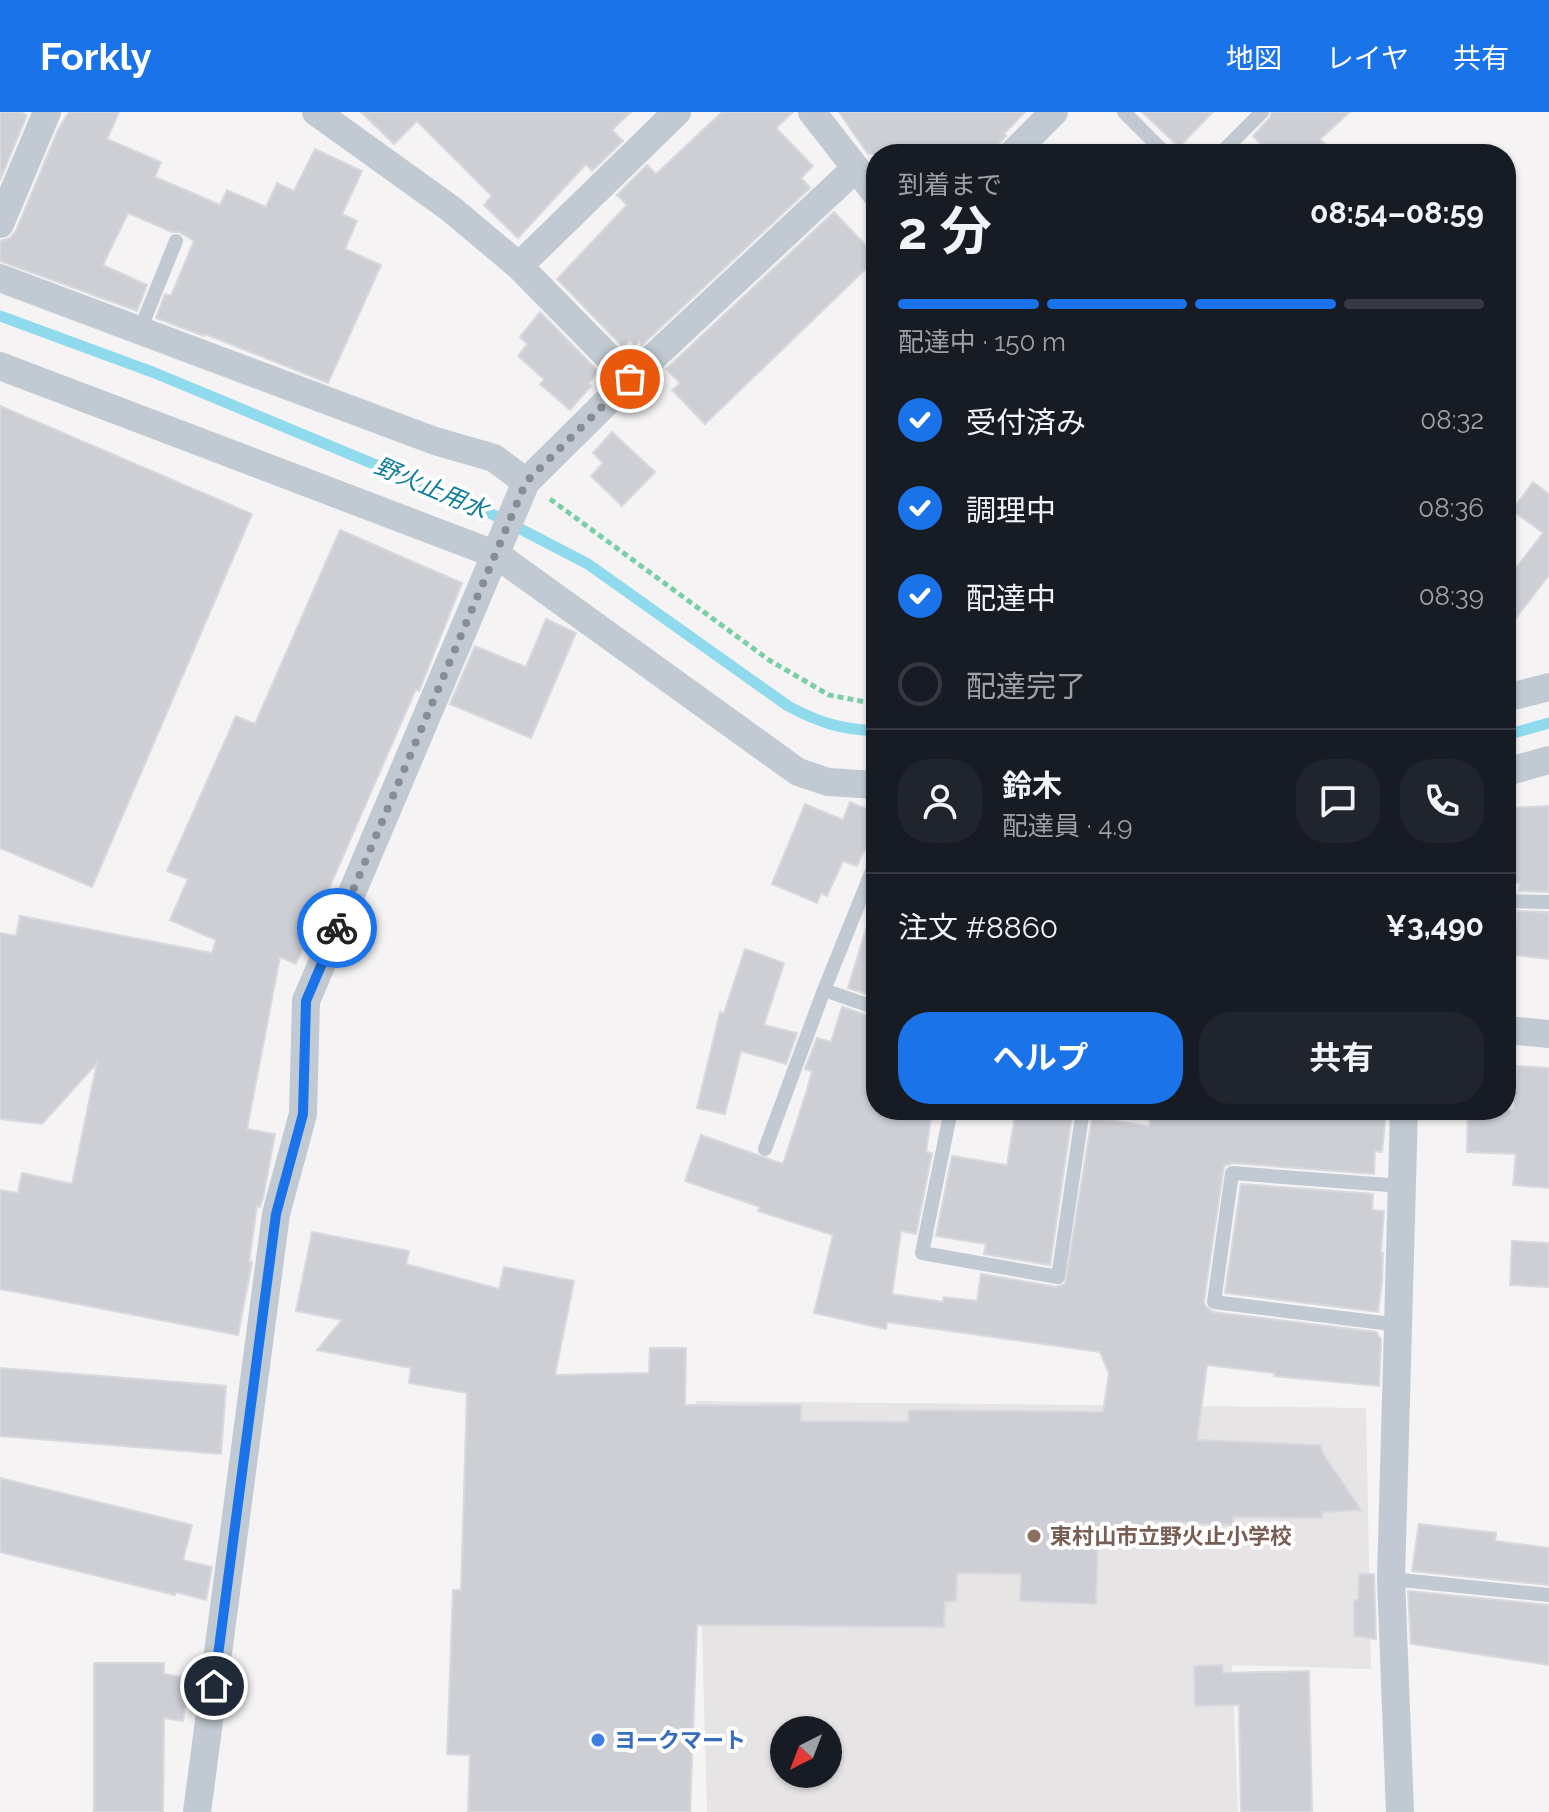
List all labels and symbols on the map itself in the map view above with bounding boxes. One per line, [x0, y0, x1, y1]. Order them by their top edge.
pin [596, 345, 664, 413]
water label: 野火止用水 [370, 451, 495, 526]
courier [297, 888, 377, 968]
place label: 東村山市立野火止小学校 [1050, 1523, 1292, 1549]
marker: 東村山市立野火止小学校 [1025, 1527, 1043, 1545]
pin [180, 1652, 248, 1720]
north arrow [770, 1716, 842, 1788]
place label: ヨークマート [614, 1727, 746, 1753]
marker: ヨークマート [589, 1731, 607, 1749]

